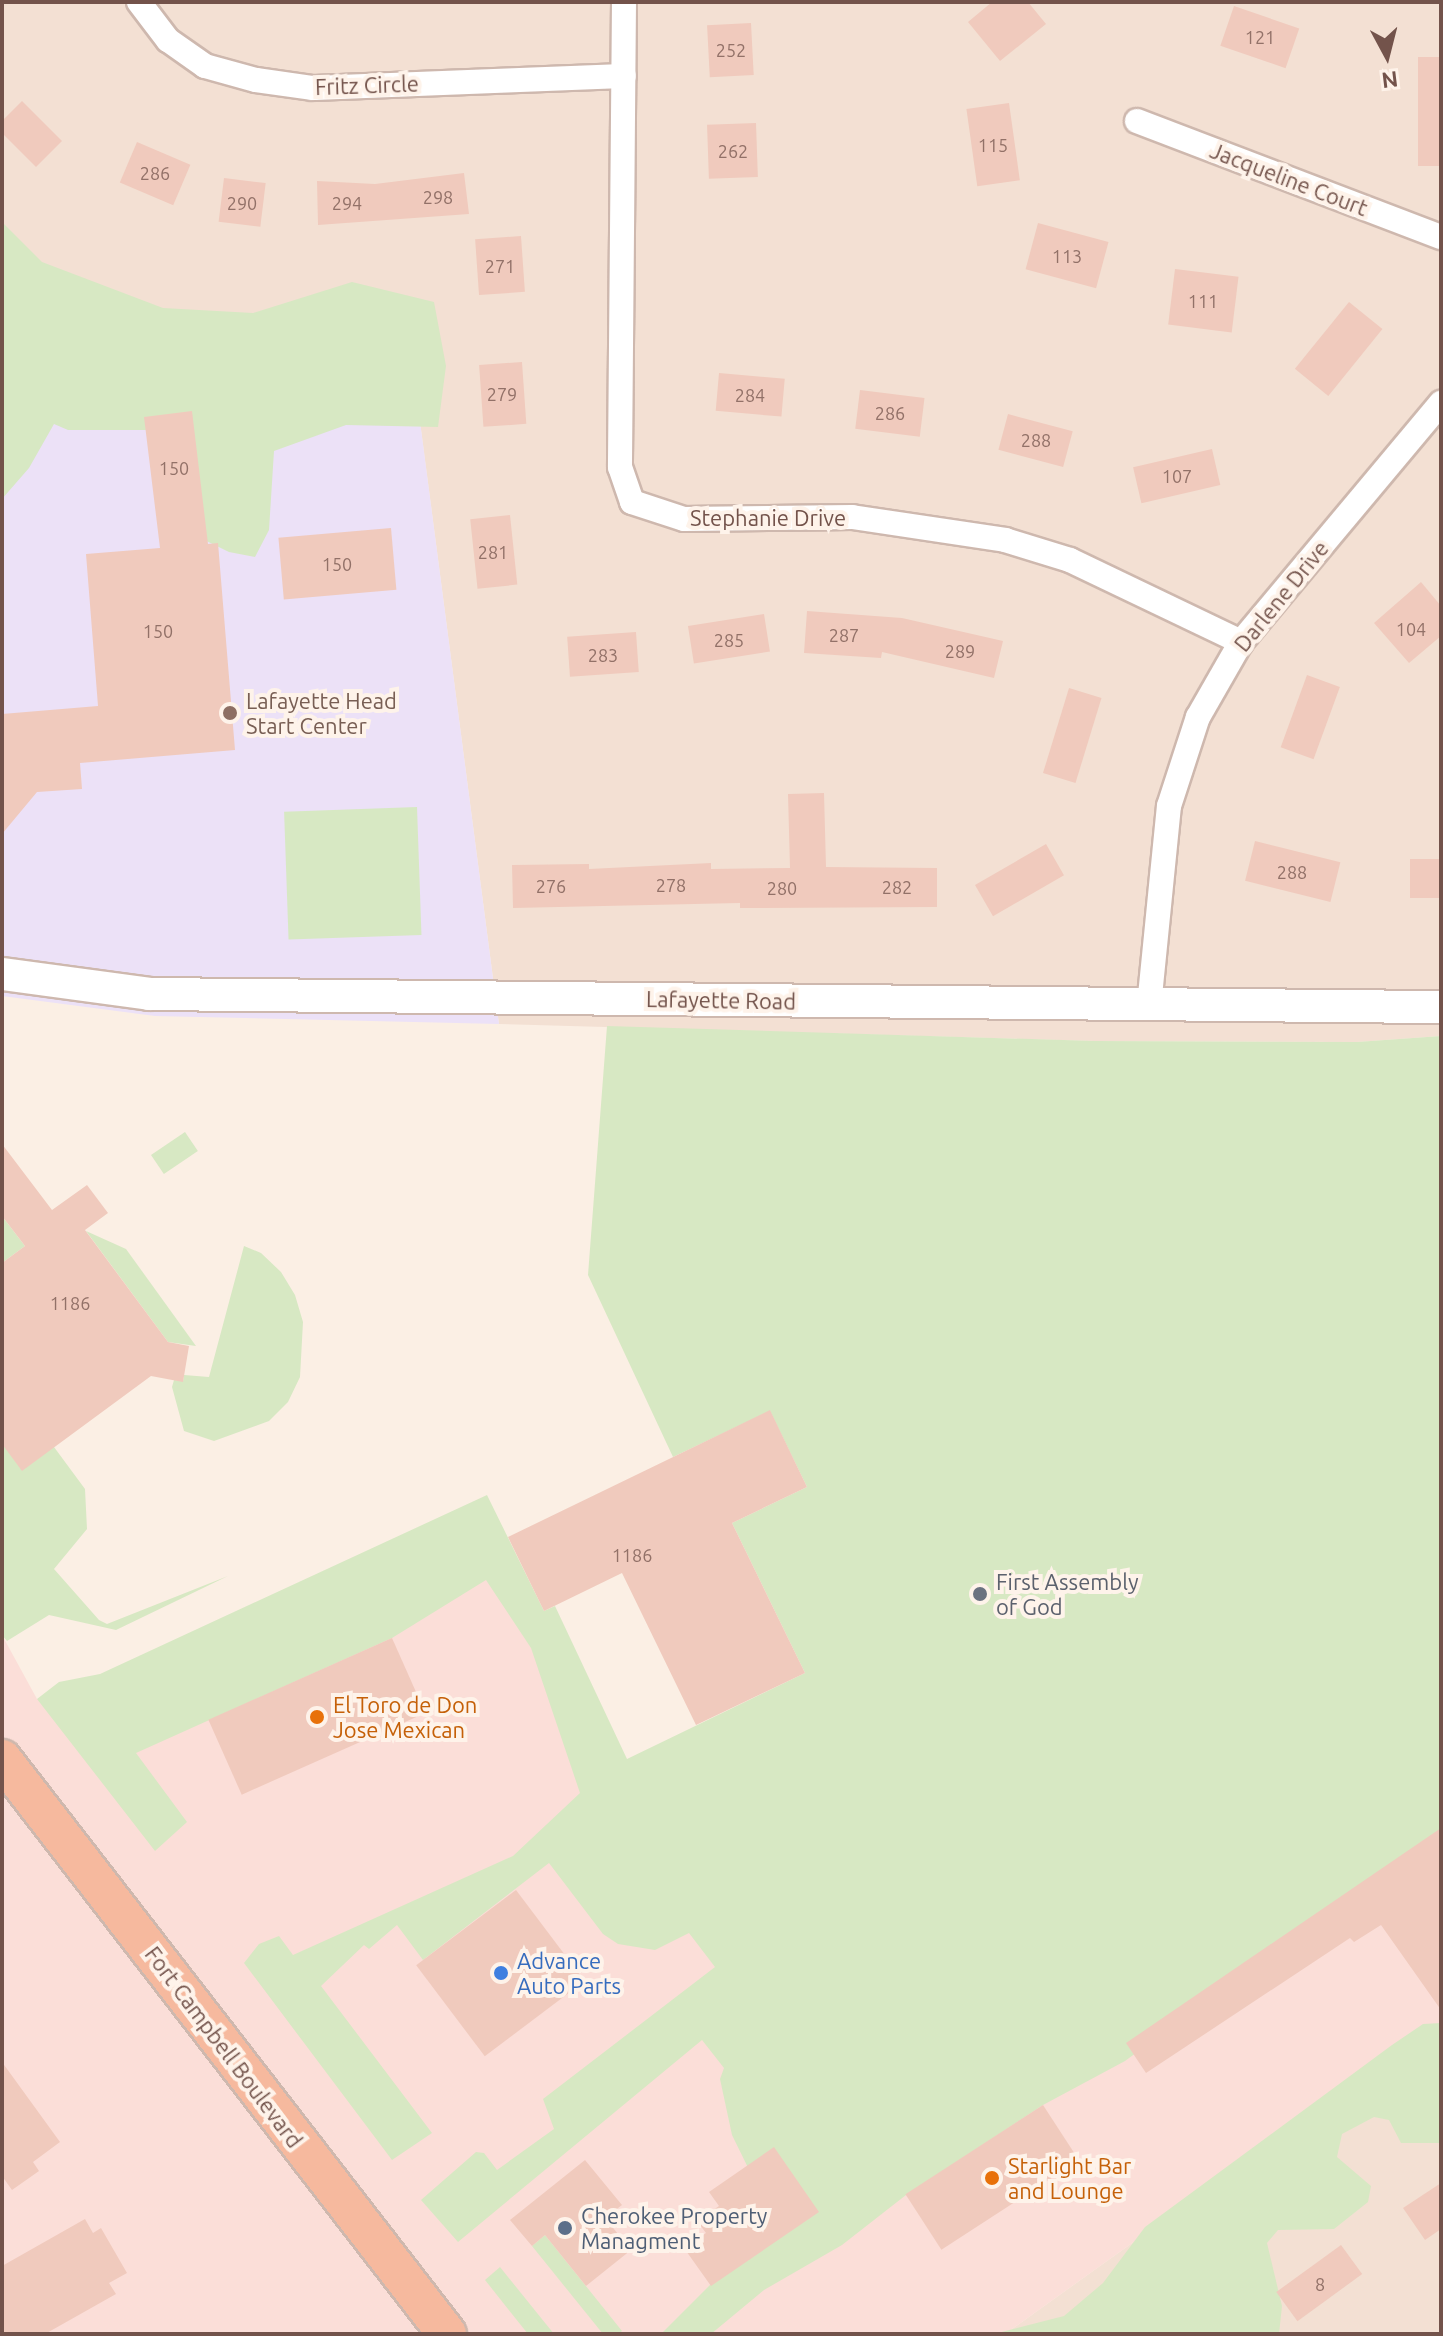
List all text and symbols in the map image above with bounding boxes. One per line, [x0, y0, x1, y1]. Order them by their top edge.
north arrow [1347, 16, 1427, 96]
house number: 121 [1245, 26, 1275, 48]
house number: 252 [716, 39, 746, 61]
text: N [1380, 67, 1400, 94]
street label: Fritz Circle [315, 70, 419, 100]
house number: 115 [978, 134, 1008, 156]
street label: Jacqueline Court [1206, 137, 1372, 221]
house number: 262 [718, 140, 748, 162]
house number: 286 [140, 162, 170, 184]
house number: 298 [423, 186, 453, 208]
house number: 290 [227, 192, 257, 214]
house number: 294 [332, 192, 362, 214]
house number: 113 [1052, 245, 1082, 267]
house number: 271 [485, 255, 515, 277]
house number: 111 [1188, 290, 1218, 312]
house number: 279 [487, 383, 517, 405]
house number: 284 [735, 384, 765, 406]
house number: 286 [875, 402, 905, 424]
house number: 288 [1021, 429, 1051, 451]
house number: 150 [159, 457, 189, 479]
house number: 107 [1162, 465, 1192, 487]
street label: Stephanie Drive [690, 505, 846, 531]
street label: Darlene Drive [1228, 535, 1334, 657]
house number: 281 [478, 541, 508, 563]
house number: 150 [322, 553, 352, 575]
house number: 104 [1396, 618, 1426, 640]
house number: 150 [143, 620, 173, 642]
house number: 287 [829, 624, 859, 646]
house number: 285 [714, 629, 744, 651]
house number: 289 [945, 640, 975, 662]
house number: 283 [588, 644, 618, 666]
place label: Lafayette Head Start Center [246, 687, 397, 738]
marker: Lafayette Head Start Center [221, 704, 239, 722]
house number: 288 [1277, 861, 1307, 883]
house number: 278 [656, 874, 686, 896]
house number: 276 [536, 875, 566, 897]
house number: 282 [882, 876, 912, 898]
house number: 280 [767, 877, 797, 899]
street label: Lafayette Road [646, 985, 796, 1015]
house number: 1186 [50, 1292, 90, 1314]
house number: 1186 [612, 1544, 652, 1566]
place label: First Assembly of God [996, 1568, 1139, 1620]
marker: First Assembly of God [971, 1585, 989, 1603]
place label: El Toro de Don Jose Mexican [333, 1691, 477, 1742]
marker: El Toro de Don Jose Mexican [308, 1708, 326, 1726]
street label: Fort Campbell Boulevard [140, 1941, 308, 2153]
place label: Advance Auto Parts [517, 1947, 621, 1998]
marker: Advance Auto Parts [492, 1964, 510, 1982]
place label: Starlight Bar and Lounge [1008, 2152, 1131, 2204]
marker: Starlight Bar and Lounge [983, 2169, 1001, 2187]
place label: Cherokee Property Managment [581, 2202, 767, 2254]
marker: Cherokee Property Managment [556, 2219, 574, 2237]
house number: 8 [1315, 2273, 1325, 2295]

